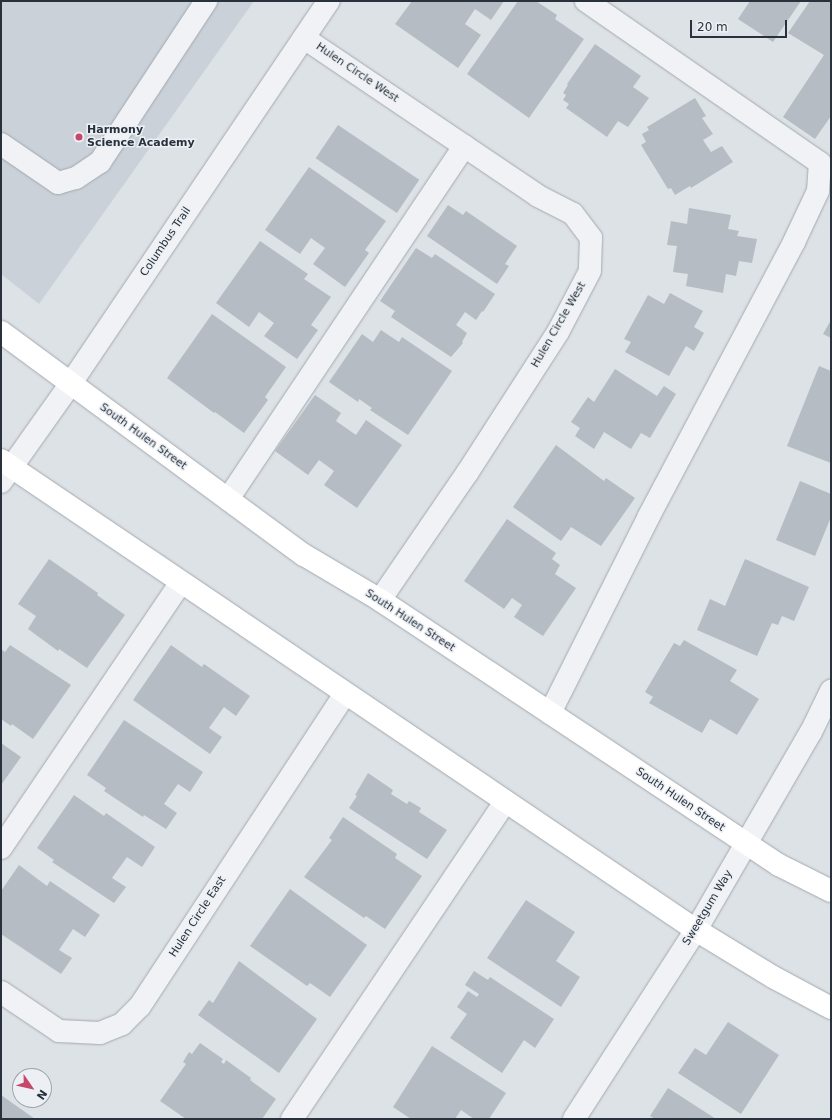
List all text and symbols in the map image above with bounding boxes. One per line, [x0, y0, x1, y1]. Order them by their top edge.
scale bar [692, 12, 789, 38]
text: 20 m [697, 20, 728, 34]
street label: Hulen Circle West [313, 40, 401, 106]
place label: Harmony Science Academy [87, 124, 195, 150]
marker: Harmony Science Academy [74, 132, 84, 142]
street label: Columbus Trail [138, 205, 194, 279]
street label: Hulen Circle West [529, 280, 589, 370]
street label: South Hulen Street [97, 401, 189, 473]
street label: South Hulen Street [363, 587, 457, 655]
street label: South Hulen Street [633, 765, 727, 835]
street label: Sweetgum Way [680, 868, 736, 948]
street label: Hulen Circle East [167, 874, 229, 960]
north arrow [12, 1068, 52, 1108]
text: N [34, 1087, 50, 1102]

